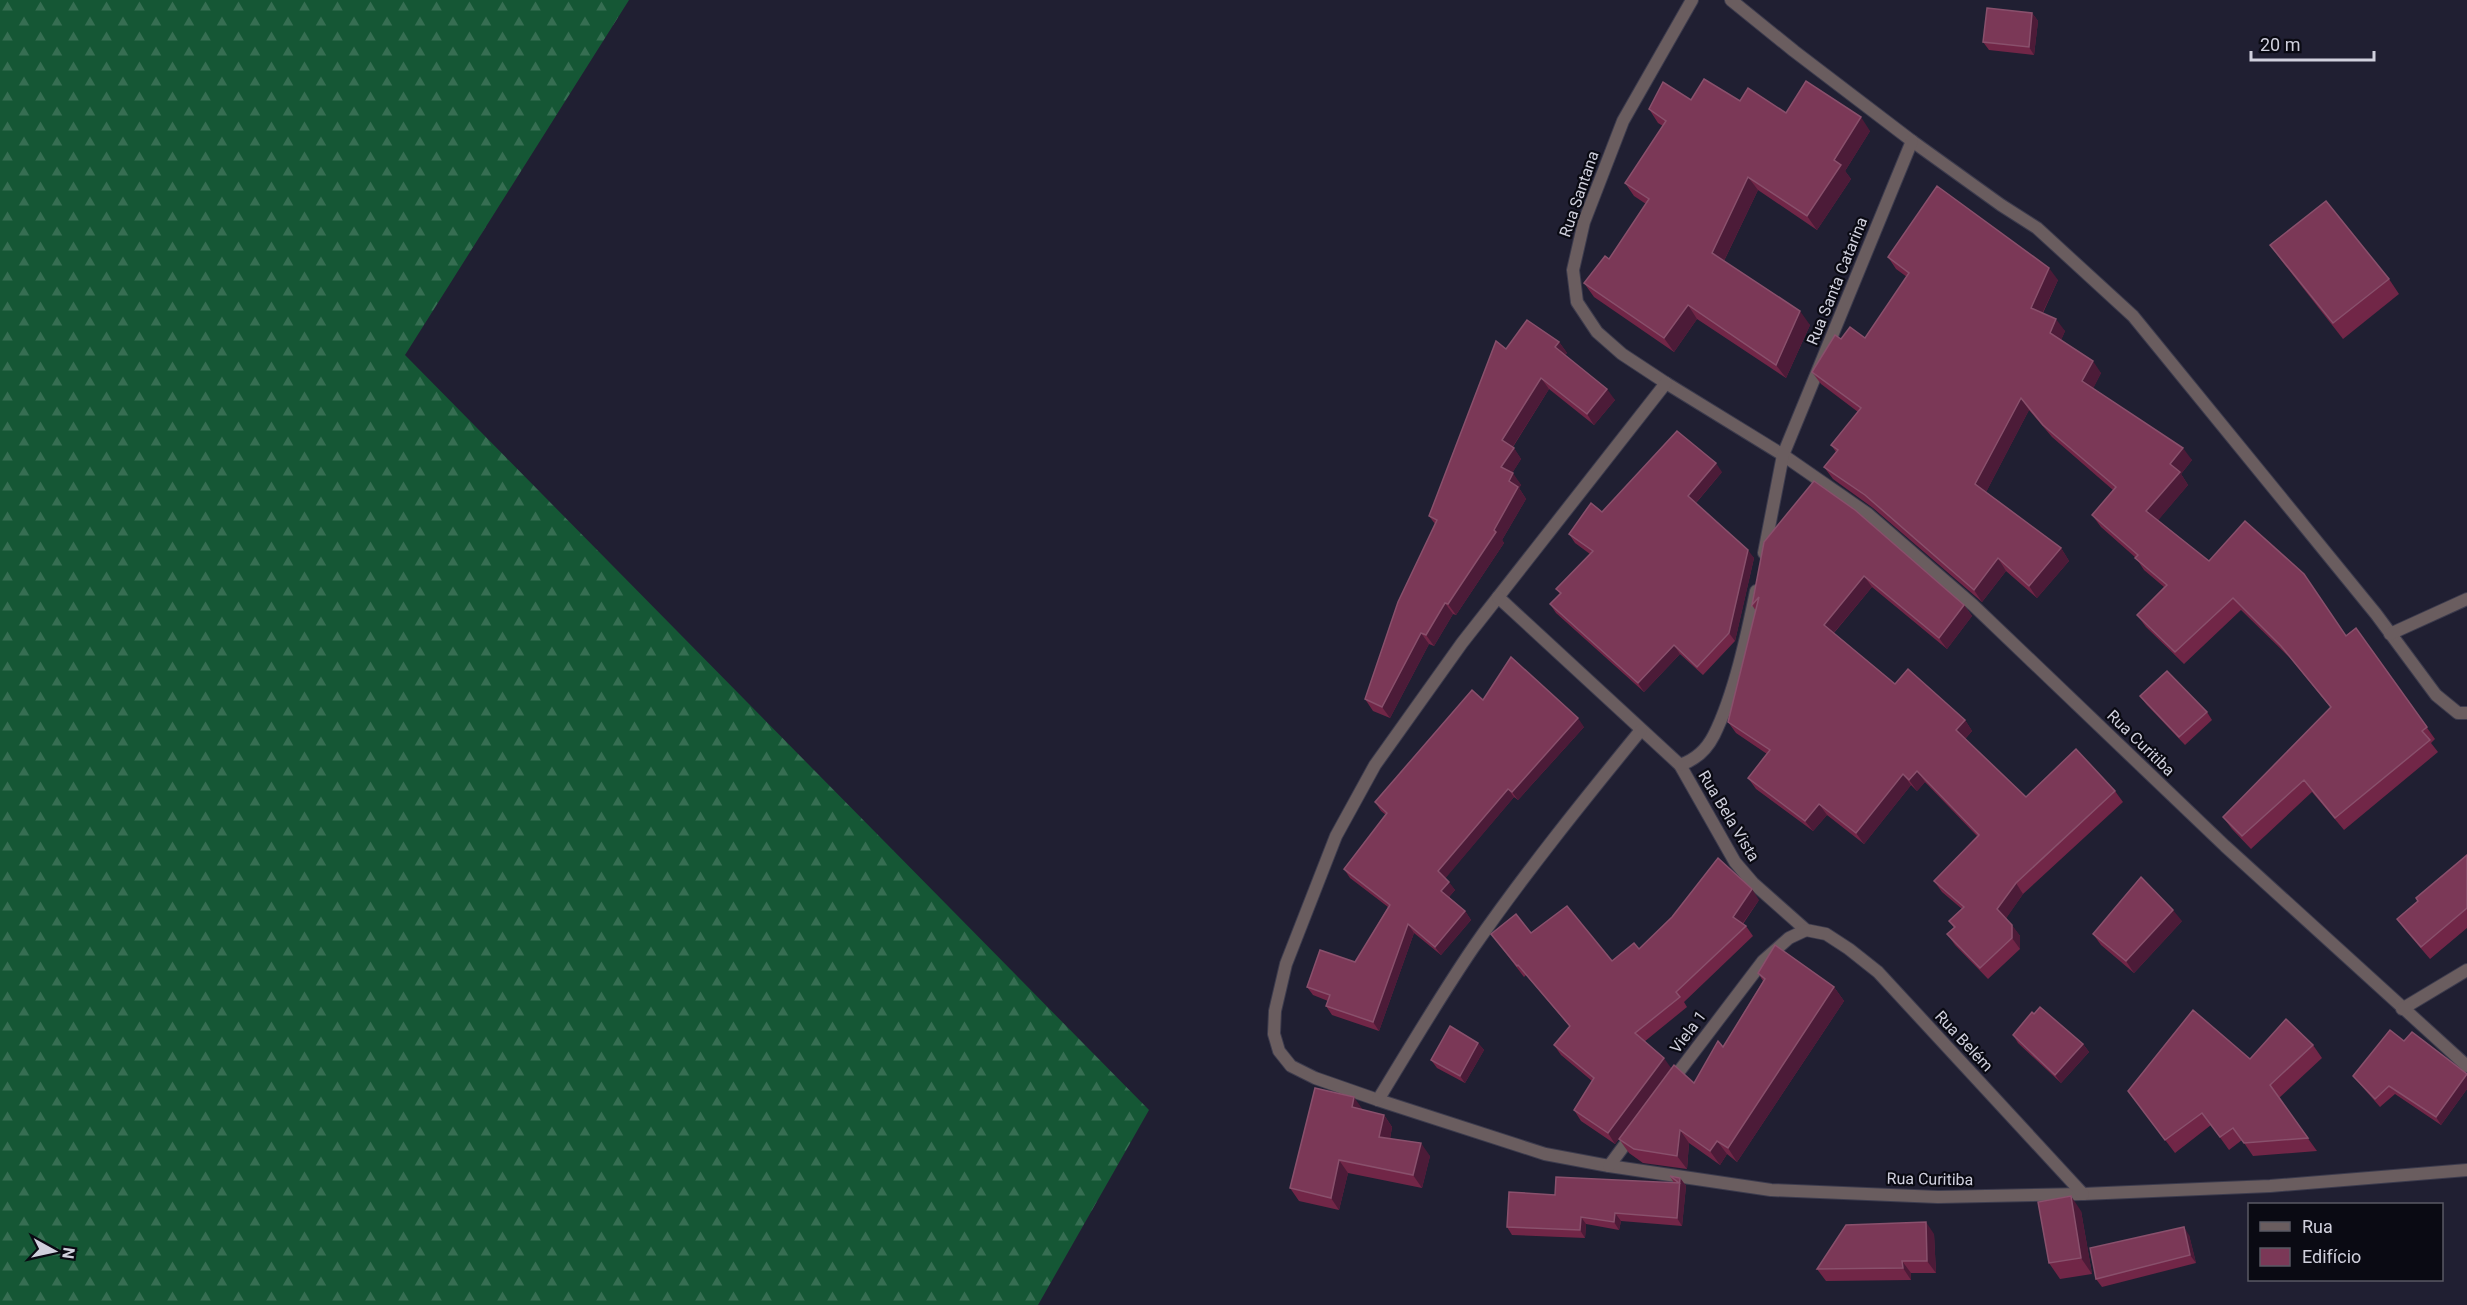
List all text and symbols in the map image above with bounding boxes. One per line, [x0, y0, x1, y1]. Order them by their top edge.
scale bar [2251, 24, 2374, 62]
text: 20 m [2260, 34, 2300, 55]
street label: Rua Santana [1555, 148, 1603, 240]
street label: Rua Santa Catarina [1803, 214, 1871, 348]
street label: Rua Curitiba [2103, 706, 2179, 780]
street label: Rua Bela Vista [1694, 767, 1764, 865]
street label: Viela 1 [1666, 1007, 1710, 1057]
street label: Rua Belém [1931, 1007, 1997, 1075]
street label: Rua Curitiba [1886, 1169, 1974, 1189]
legend [2248, 1203, 2443, 1281]
text: Rua [2302, 1216, 2333, 1237]
north arrow [24, 1221, 84, 1281]
text: N [58, 1246, 79, 1260]
text: Edifício [2302, 1246, 2361, 1267]

